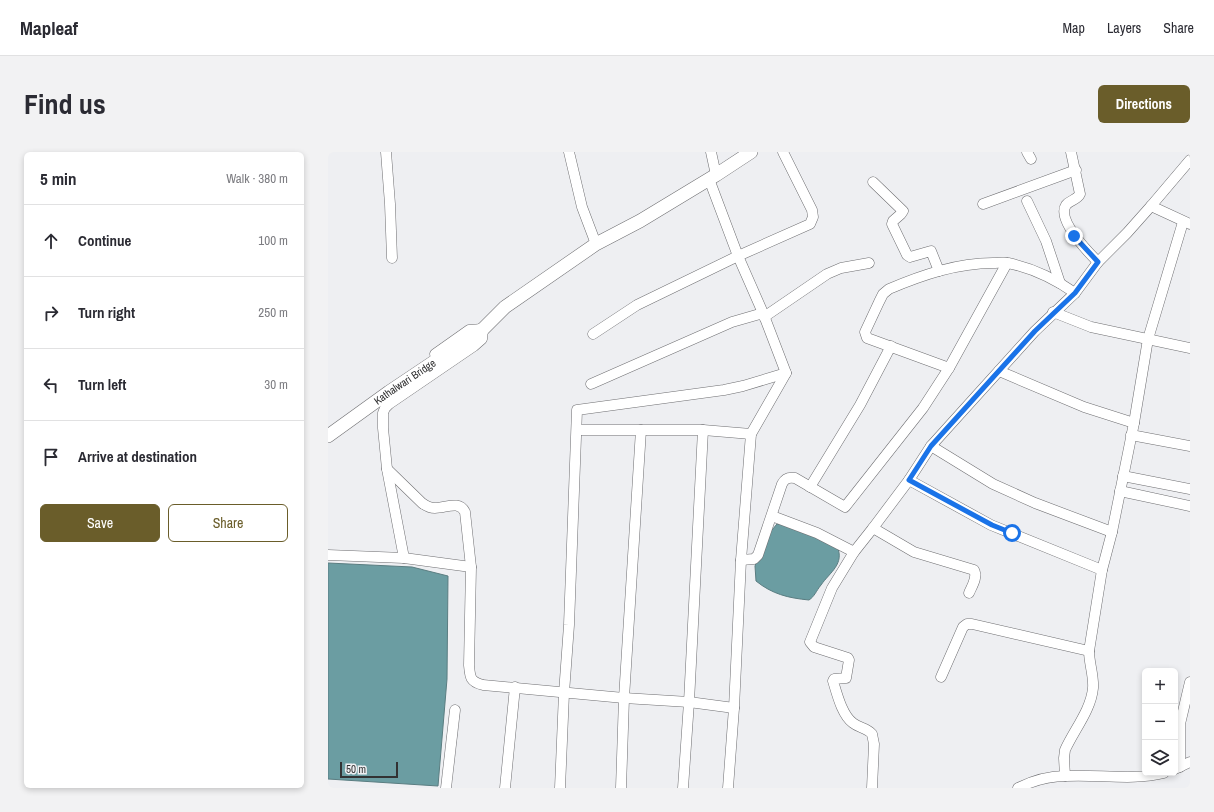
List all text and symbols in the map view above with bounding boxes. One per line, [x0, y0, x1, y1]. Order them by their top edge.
text: Mapleaf [20, 15, 78, 41]
text: Map [1063, 19, 1085, 37]
text: Layers [1107, 19, 1141, 37]
text: Share [1163, 19, 1194, 37]
text: Find us [24, 85, 106, 123]
button: Directions [1098, 85, 1190, 123]
text: 5 min [40, 167, 76, 190]
text: Walk · 380 m [226, 170, 288, 187]
route end [1065, 227, 1083, 245]
icon: ahead [40, 230, 62, 252]
text: Continue [78, 230, 131, 251]
text: 100 m [258, 232, 288, 249]
icon: right [40, 302, 62, 324]
text: Turn right [78, 302, 135, 323]
text: 250 m [258, 304, 288, 321]
street label: Kathalwari Bridge [371, 356, 438, 408]
icon: left [40, 374, 62, 396]
text: Turn left [78, 374, 126, 395]
text: 30 m [264, 376, 288, 393]
icon: arrive [40, 446, 62, 468]
text: Arrive at destination [78, 446, 197, 467]
button: Save [40, 504, 160, 542]
button: Share [168, 504, 288, 542]
route start [1003, 524, 1021, 542]
map controls [1142, 668, 1178, 776]
button: + [1142, 668, 1178, 704]
button: − [1142, 704, 1178, 740]
button: layers [1142, 740, 1178, 776]
scale bar [340, 760, 398, 779]
text: 50 m [346, 762, 366, 776]

